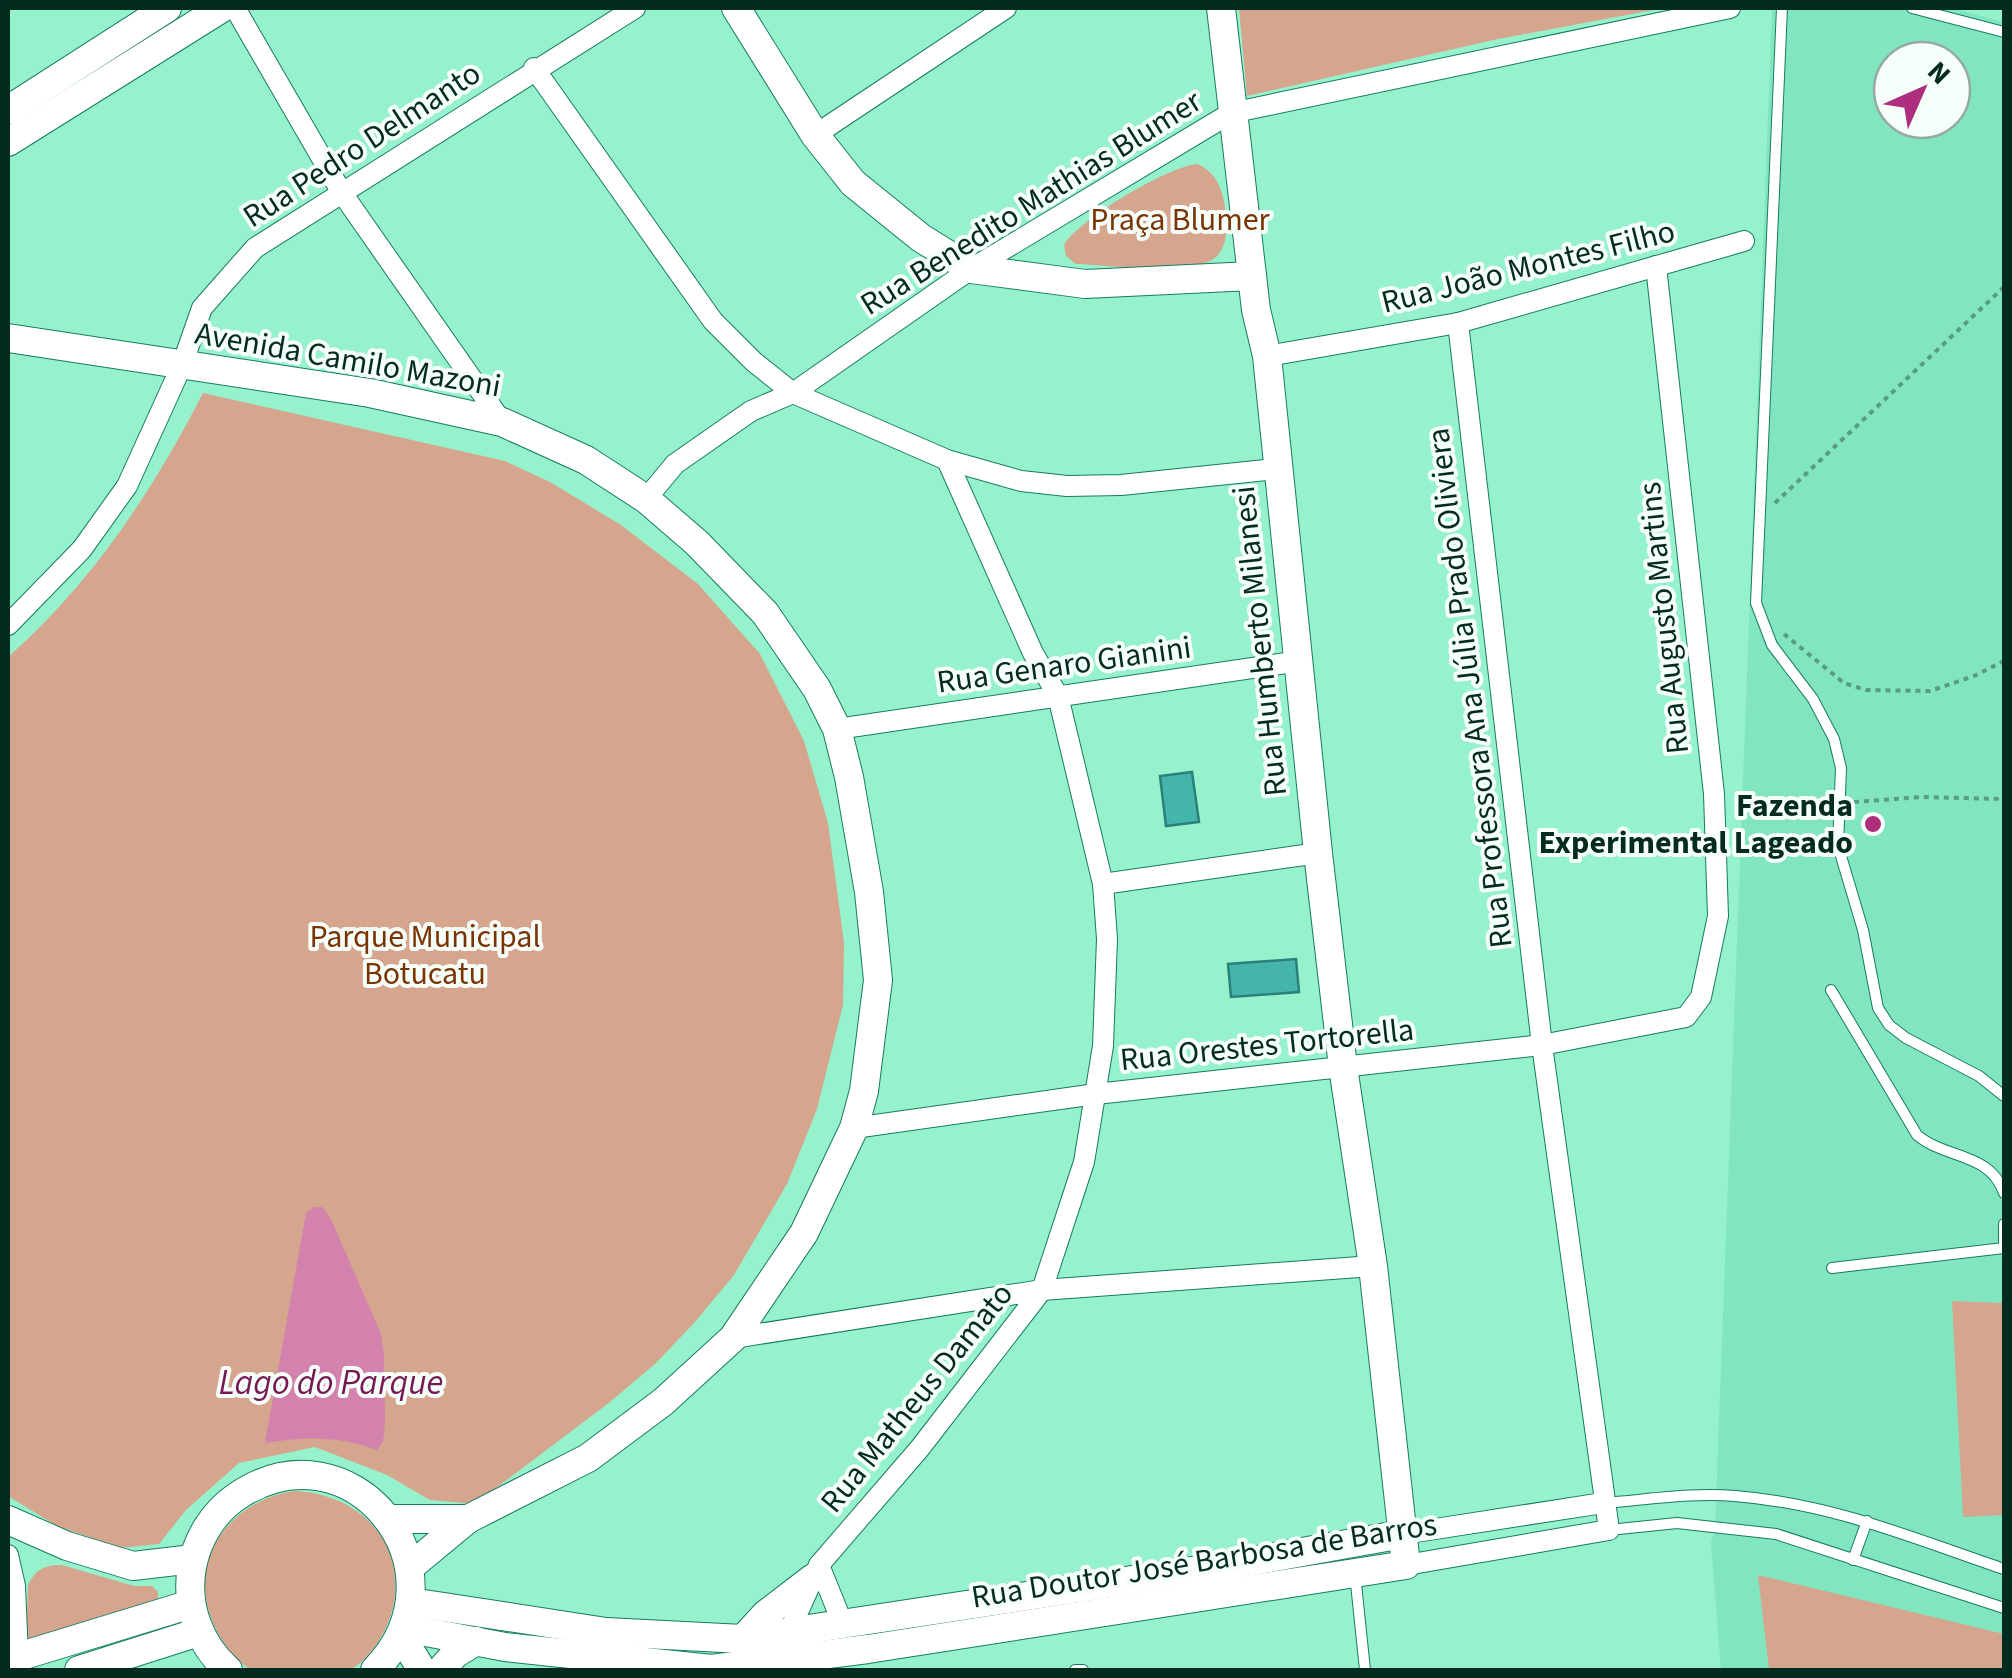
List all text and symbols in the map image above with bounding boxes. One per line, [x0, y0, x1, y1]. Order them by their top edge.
north arrow [1872, 40, 1972, 140]
street label: Rua Pedro Delmanto [234, 51, 490, 239]
text: N [1918, 52, 1960, 94]
street label: Rua Benedito Mathias Blumer [851, 78, 1211, 327]
park label: Praça Blumer [1090, 197, 1271, 243]
street label: Rua João Montes Filho [1376, 208, 1680, 326]
street label: Avenida Camilo Mazoni [192, 310, 504, 410]
street label: Rua Professora Ana Júlia Prado Oliviera [1415, 425, 1525, 951]
street label: Rua Augusto Martins [1627, 480, 1701, 756]
street label: Rua Humberto Milanesi [1221, 484, 1299, 798]
street label: Rua Genaro Gianini [934, 624, 1194, 706]
place label: Fazenda Experimental Lageado [1539, 783, 1853, 866]
marker: Fazenda Experimental Lageado [1862, 813, 1884, 835]
park label: Parque Municipal Botucatu [309, 914, 541, 997]
street label: Rua Orestes Tortorella [1118, 1007, 1416, 1083]
street label: Rua Matheus Damato [810, 1273, 1024, 1523]
water label: Lago do Parque [219, 1358, 443, 1408]
street label: Rua Doutor José Barbosa de Barros [968, 1501, 1440, 1621]

